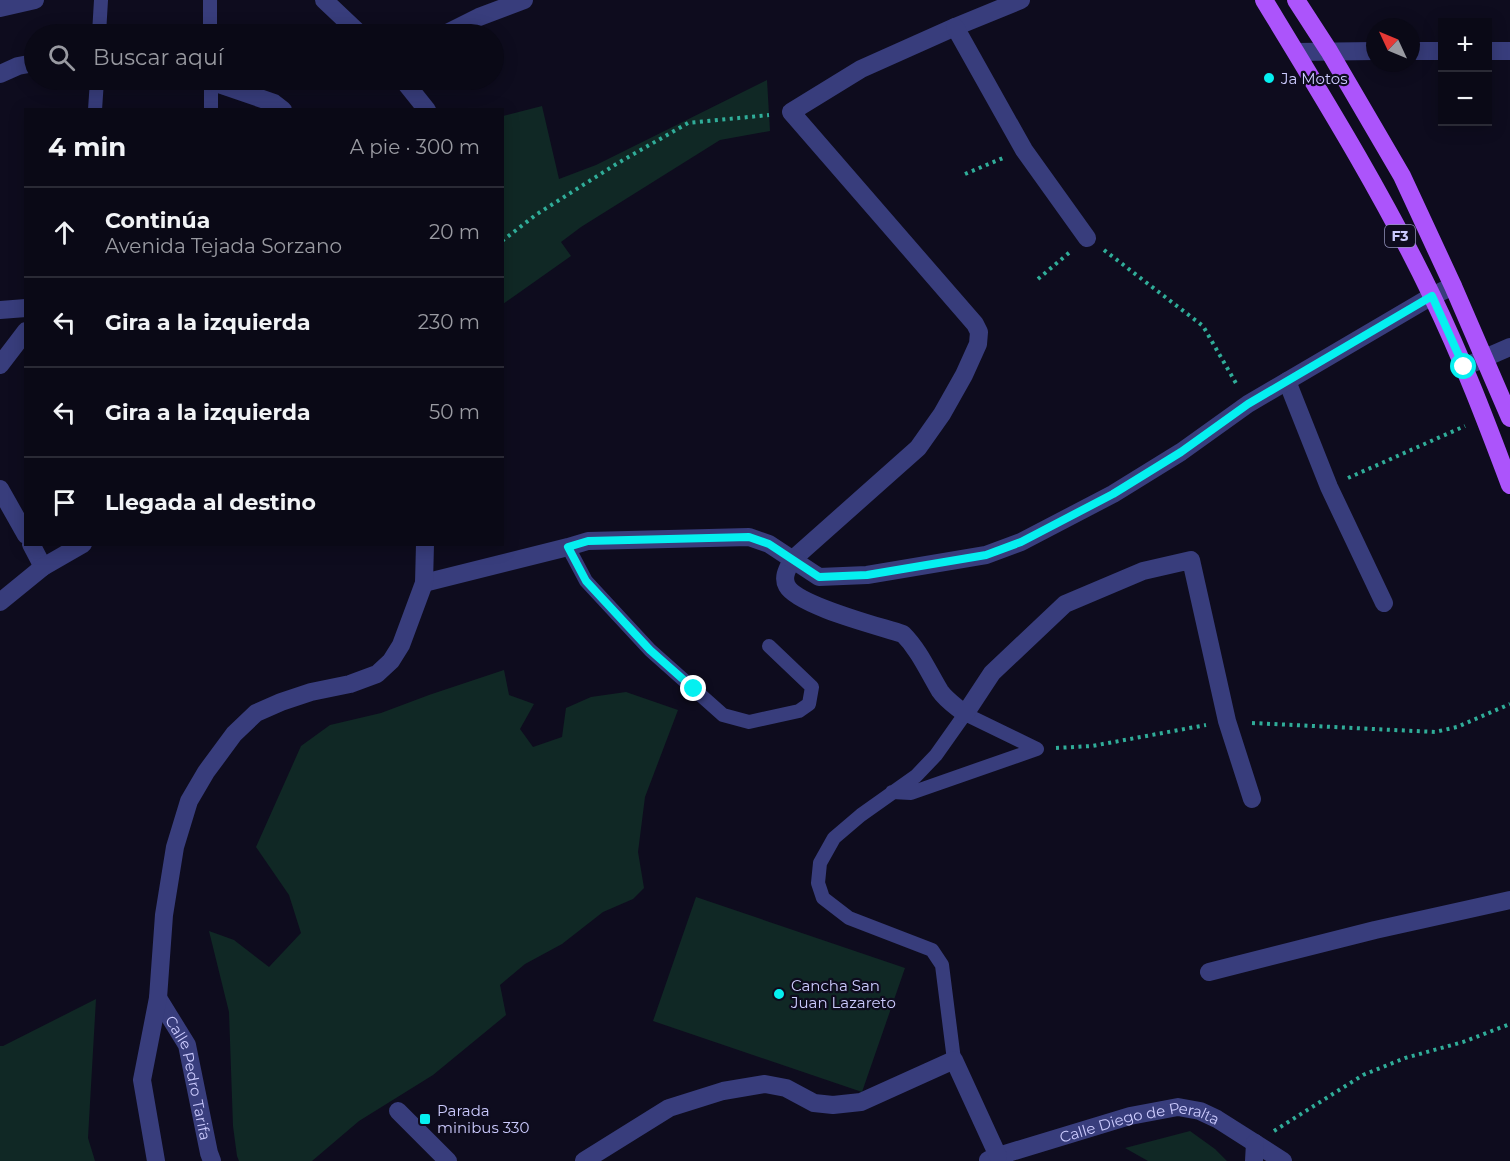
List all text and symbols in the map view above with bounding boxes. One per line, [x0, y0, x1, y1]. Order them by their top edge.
north arrow [1366, 18, 1420, 72]
map controls [1438, 18, 1492, 126]
button: + [1438, 18, 1492, 72]
search box [24, 24, 504, 90]
icon: search [45, 41, 78, 74]
text: Buscar aquí [93, 44, 224, 71]
place label: Ja Motos [1280, 69, 1348, 88]
marker: Ja Motos [1262, 71, 1276, 85]
button: − [1438, 72, 1492, 126]
text: 4 min [48, 131, 126, 163]
text: A pie · 300 m [350, 135, 480, 159]
text: Continúa [105, 207, 210, 234]
icon: ahead [48, 216, 81, 249]
text: 20 m [429, 220, 480, 244]
road number: F3 [1385, 225, 1415, 247]
text: Avenida Tejada Sorzano [105, 234, 342, 258]
icon: left [48, 306, 81, 339]
text: Gira a la izquierda [105, 309, 311, 336]
text: 230 m [418, 310, 480, 334]
route start [1450, 353, 1476, 379]
icon: left [48, 396, 81, 429]
text: Gira a la izquierda [105, 399, 311, 426]
text: 50 m [429, 400, 480, 424]
icon: arrive [48, 486, 81, 519]
text: Llegada al destino [105, 489, 316, 516]
route end [680, 675, 706, 701]
place label: Cancha San Juan Lazareto [790, 976, 896, 1012]
marker: Cancha San Juan Lazareto [772, 987, 786, 1001]
street label: Calle Pedro Tarifa [161, 1012, 216, 1142]
street label: Calle Diego de Peralta [1057, 1097, 1223, 1146]
place label: Parada minibus 330 [437, 1101, 529, 1137]
marker: Parada minibus 330 [418, 1112, 432, 1126]

